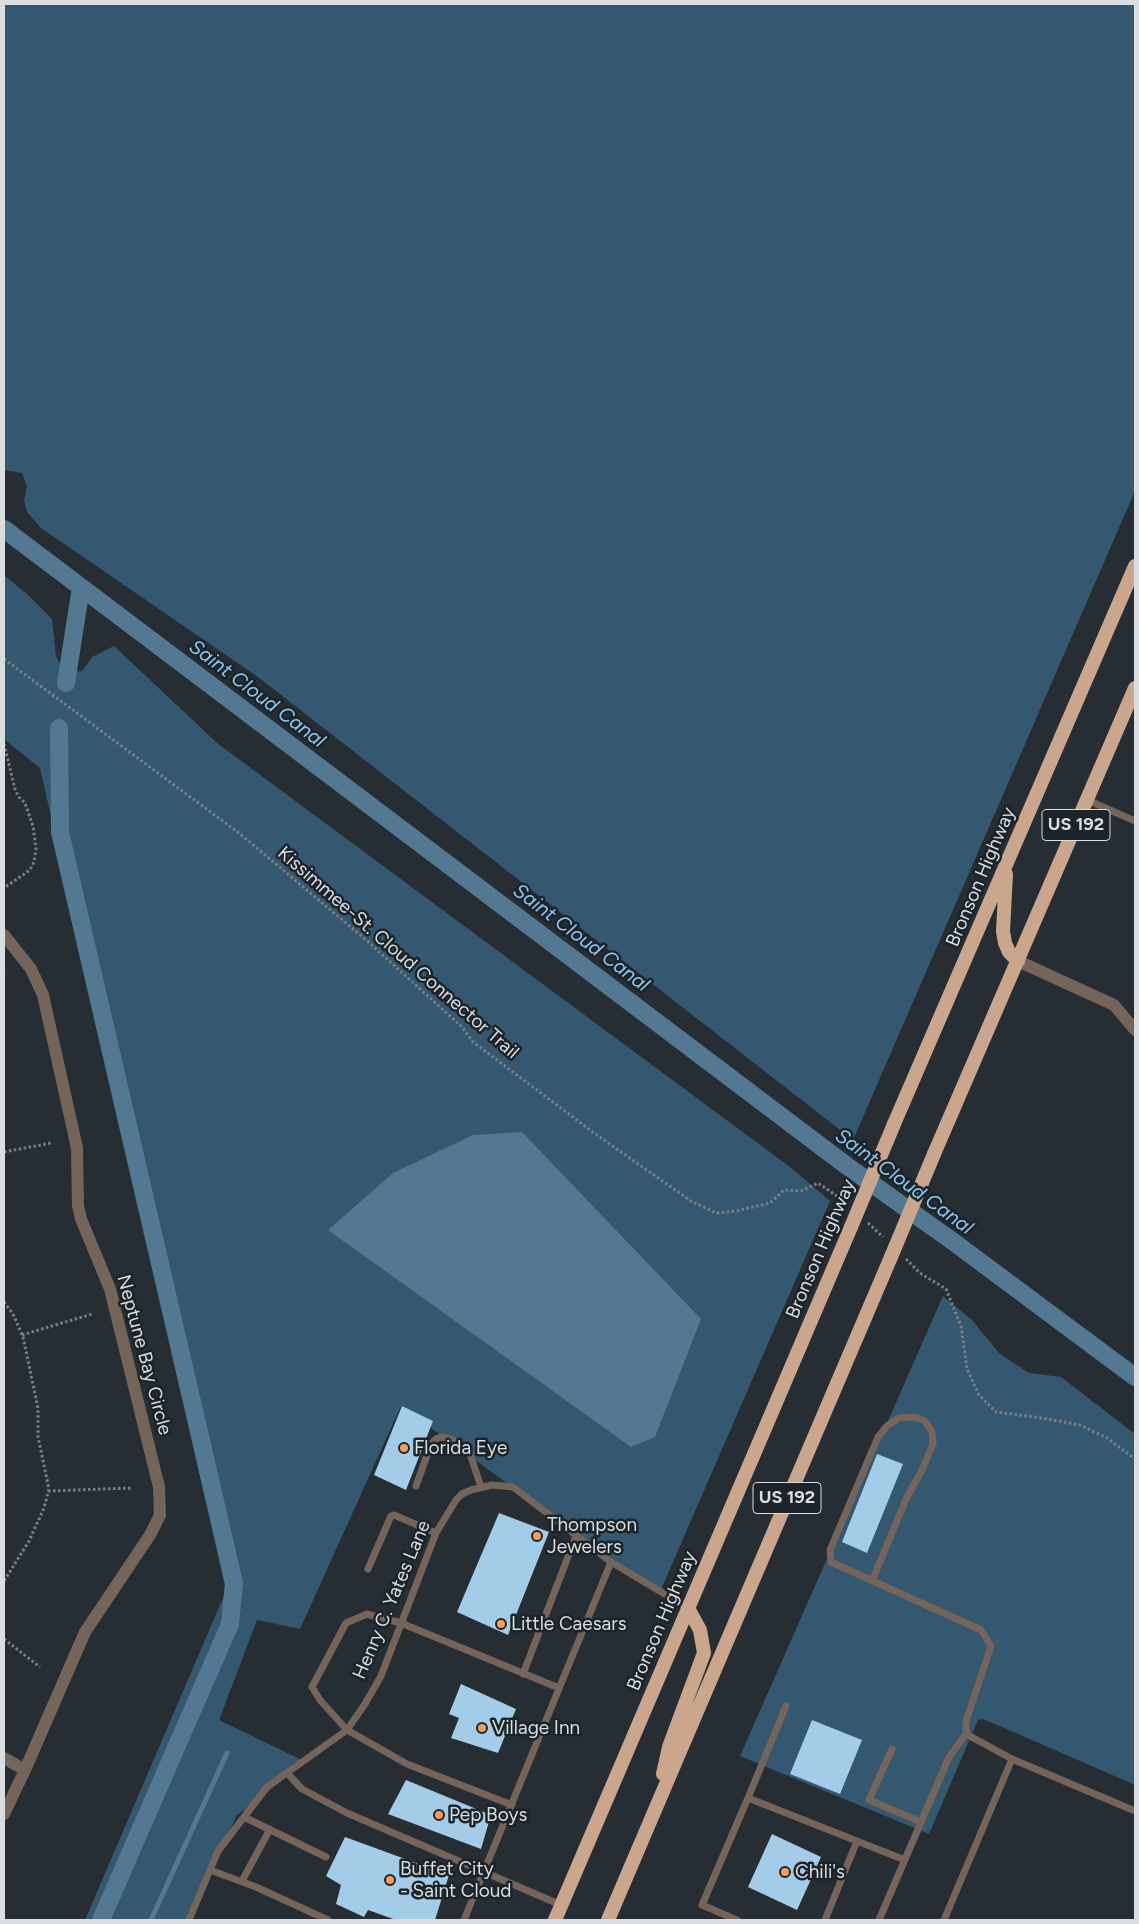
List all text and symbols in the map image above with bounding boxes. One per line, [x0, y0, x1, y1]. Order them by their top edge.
water label: Saint Cloud Canal [184, 635, 330, 753]
street label: Bronson Highway [941, 804, 1021, 950]
road number: US 192 [1042, 810, 1110, 840]
street label: Kissimmee-St. Cloud Connector Trail [273, 842, 523, 1064]
water label: Saint Cloud Canal [508, 879, 654, 997]
water label: Saint Cloud Canal [830, 1124, 978, 1240]
street label: Bronson Highway [781, 1176, 861, 1322]
street label: Neptune Bay Circle [112, 1272, 176, 1438]
place label: Florida Eye [414, 1437, 507, 1459]
marker: Florida Eye [398, 1442, 410, 1454]
road number: US 192 [753, 1482, 821, 1514]
place label: Thompson Jewelers [547, 1514, 637, 1558]
street label: Henry C. Yates Lane [348, 1517, 436, 1683]
marker: Thompson Jewelers [531, 1530, 543, 1542]
street label: Bronson Highway [622, 1548, 702, 1694]
place label: Little Caesars [511, 1613, 626, 1635]
marker: Little Caesars [495, 1618, 507, 1630]
place label: Village Inn [492, 1717, 580, 1739]
marker: Village Inn [476, 1722, 488, 1734]
place label: Pep Boys [449, 1804, 527, 1826]
marker: Pep Boys [433, 1809, 445, 1821]
place label: Buffet City - Saint Cloud [400, 1858, 511, 1902]
place label: Chili's [795, 1861, 845, 1883]
marker: Chili's [779, 1866, 791, 1878]
marker: Buffet City - Saint Cloud [384, 1874, 396, 1886]

